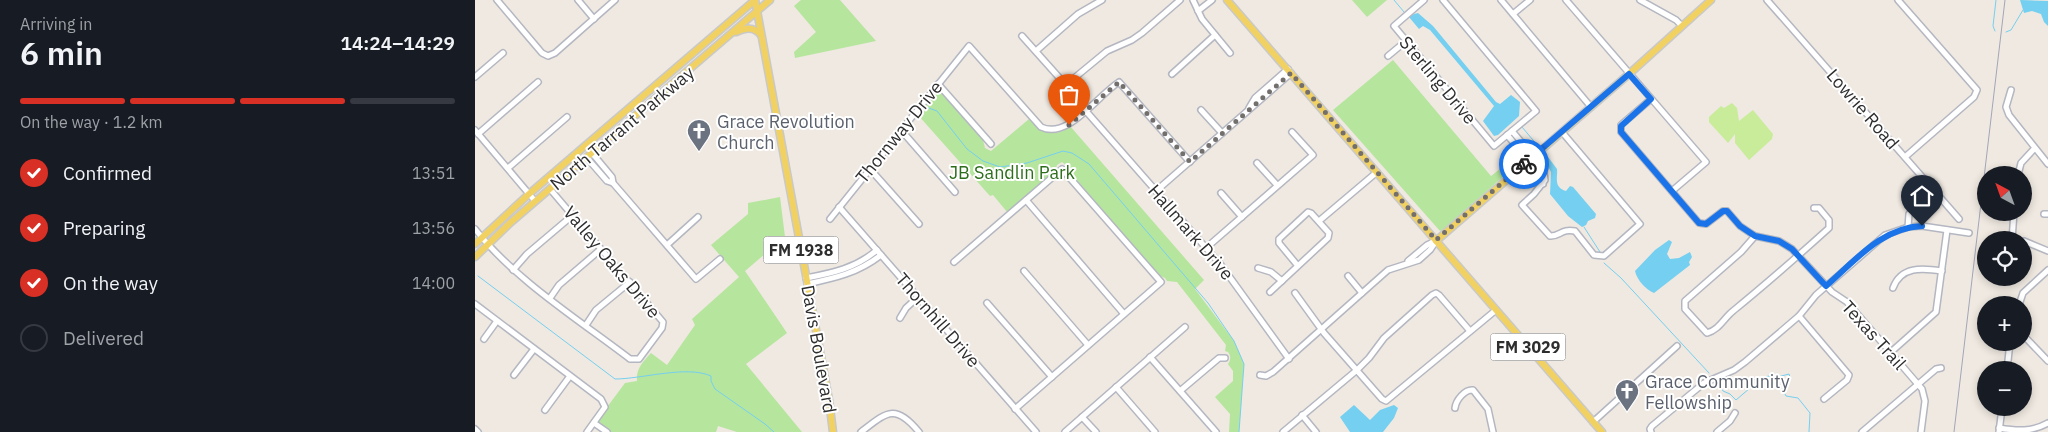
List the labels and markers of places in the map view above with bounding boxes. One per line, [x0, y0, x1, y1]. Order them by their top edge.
pin [1048, 74, 1090, 125]
place label: Grace Revolution Church [717, 110, 855, 154]
church icon: Grace Revolution Church [686, 118, 712, 152]
pin [1901, 175, 1943, 226]
place label: Grace Community Fellowship [1645, 370, 1790, 414]
church icon: Grace Community Fellowship [1614, 378, 1640, 412]

